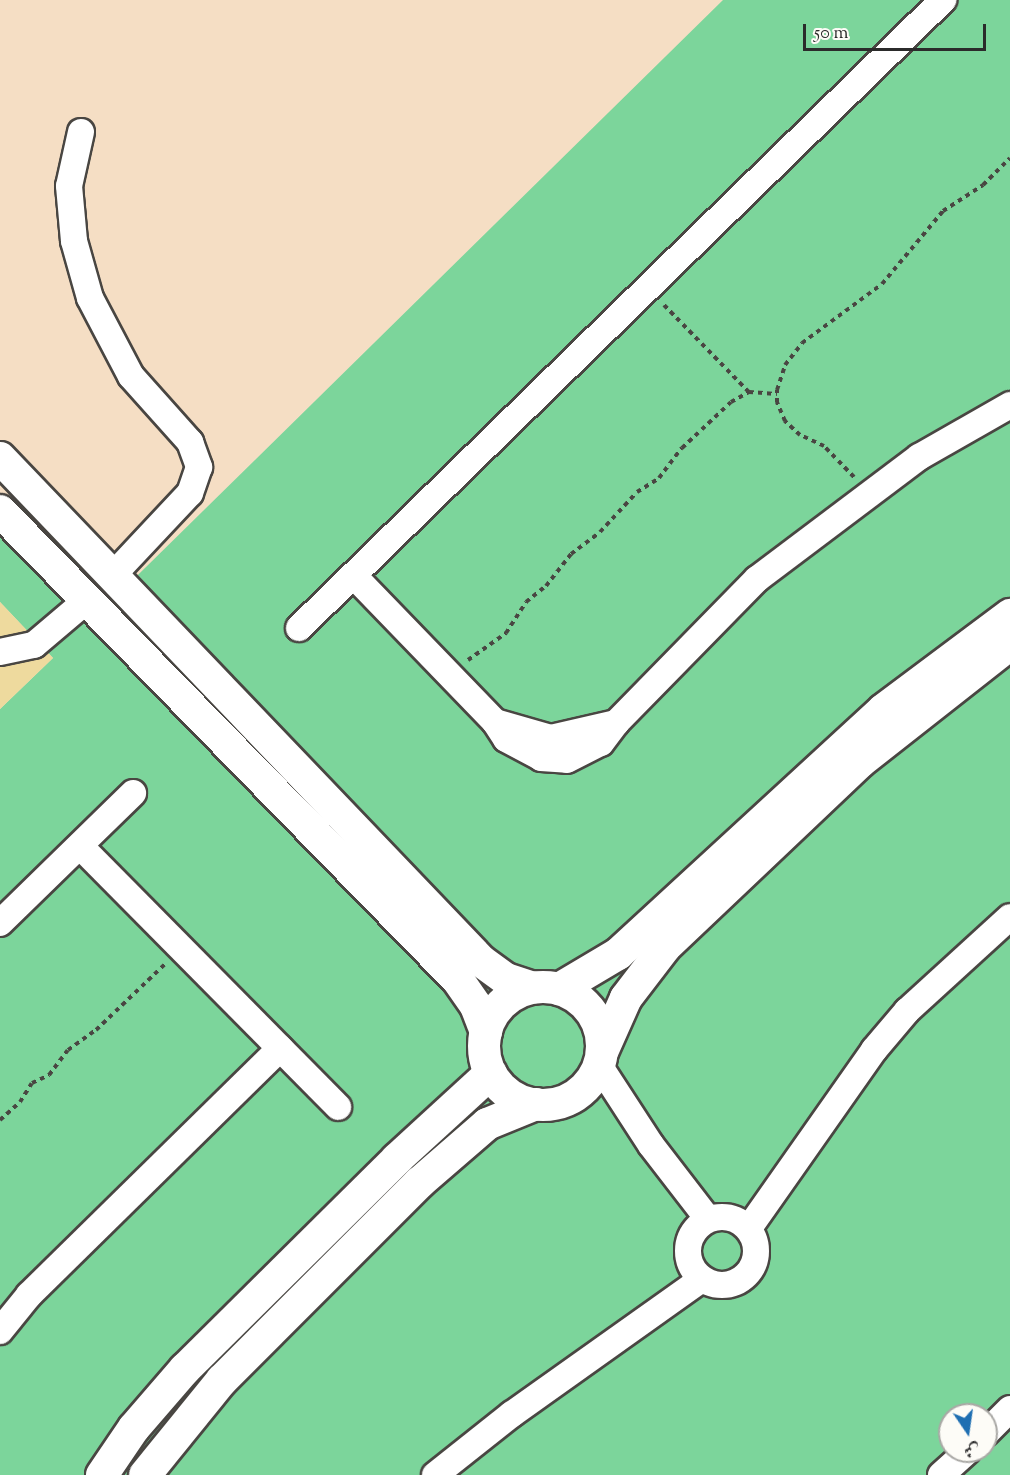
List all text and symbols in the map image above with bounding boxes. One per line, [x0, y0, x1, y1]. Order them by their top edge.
scale bar [806, 12, 989, 50]
text: 50 m [814, 21, 848, 47]
north arrow [938, 1403, 998, 1463]
text: ش [961, 1436, 982, 1462]

